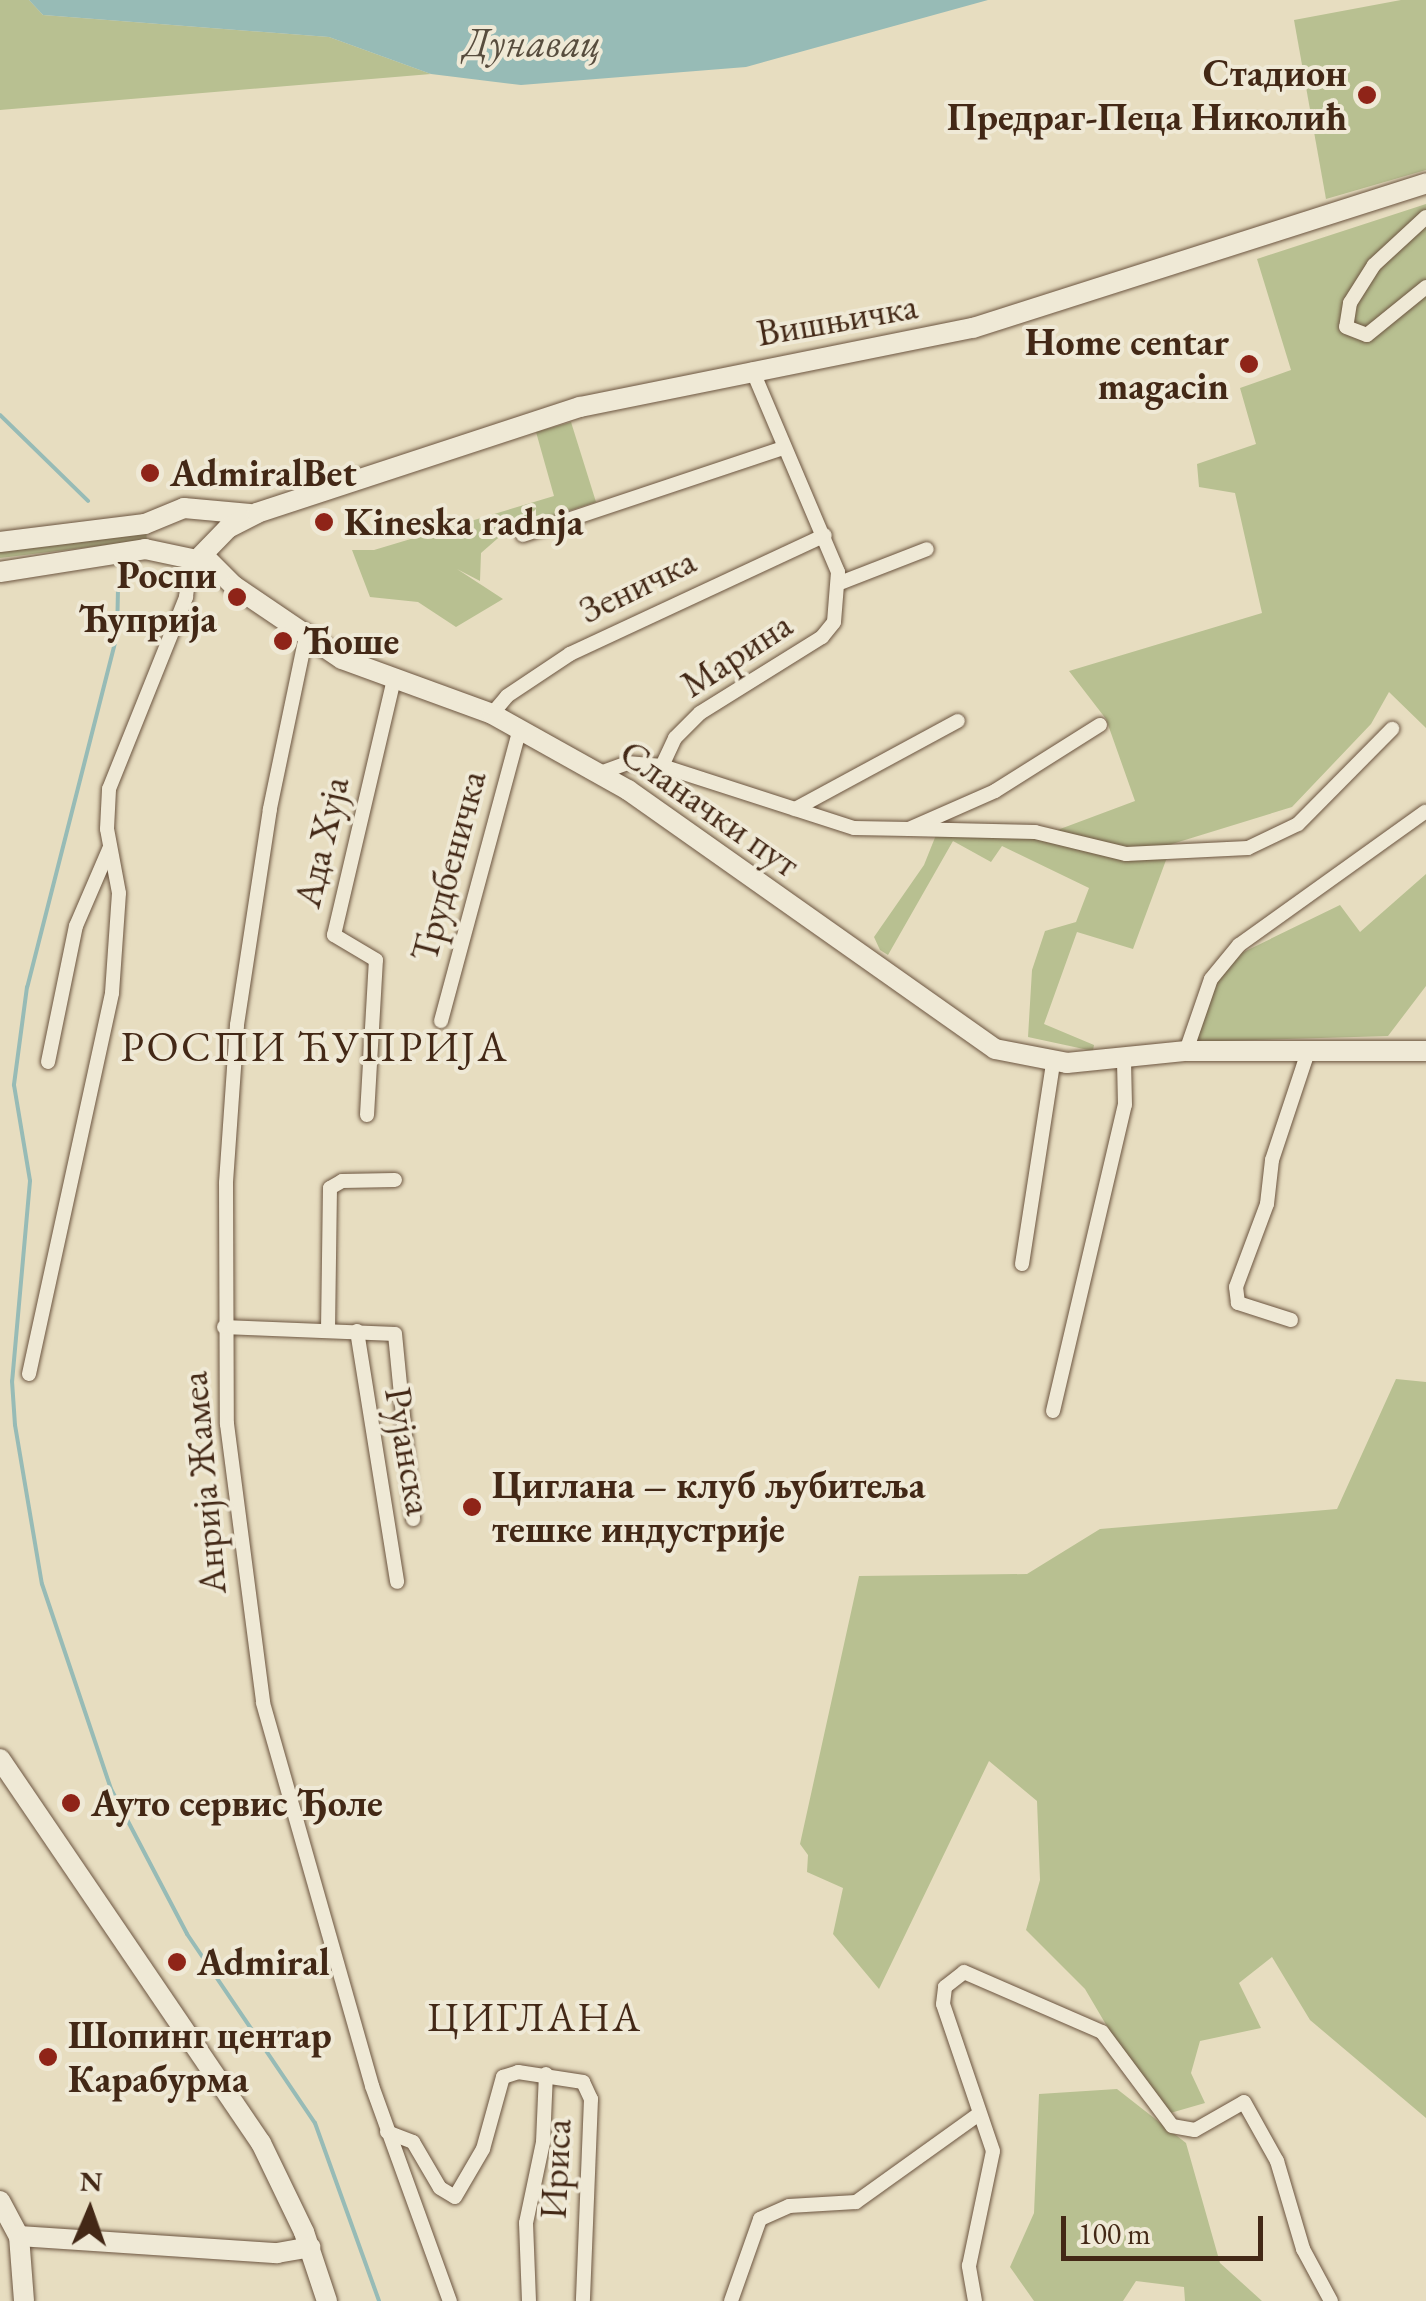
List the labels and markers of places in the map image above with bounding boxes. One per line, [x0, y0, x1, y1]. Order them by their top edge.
place label: Стадион Предраг-Пеца Николић [947, 50, 1347, 140]
marker: Стадион Предраг-Пеца Николић [1356, 84, 1378, 106]
place label: Home centar magacin [1025, 319, 1229, 408]
marker: Home centar magacin [1238, 353, 1260, 375]
place label: AdmiralBet [170, 450, 357, 496]
marker: AdmiralBet [139, 462, 161, 484]
place label: Kineska radnja [344, 499, 583, 545]
marker: Kineska radnja [313, 511, 335, 533]
place label: Роспи Ћуприја [78, 552, 217, 642]
marker: Роспи Ћуприја [226, 586, 248, 608]
place label: Ћоше [303, 618, 399, 664]
marker: Ћоше [272, 630, 294, 652]
place label: Циглана – клуб љубитеља тешке индустрије [492, 1462, 925, 1552]
marker: Циглана – клуб љубитеља тешке индустрије [461, 1496, 483, 1518]
place label: Ауто сервис Ђоле [91, 1780, 383, 1826]
marker: Ауто сервис Ђоле [60, 1792, 82, 1814]
place label: Admiral [197, 1939, 330, 1985]
marker: Admiral [166, 1951, 188, 1973]
place label: Шопинг центар Карабурма [68, 2012, 332, 2102]
marker: Шопинг центар Карабурма [37, 2046, 59, 2068]

